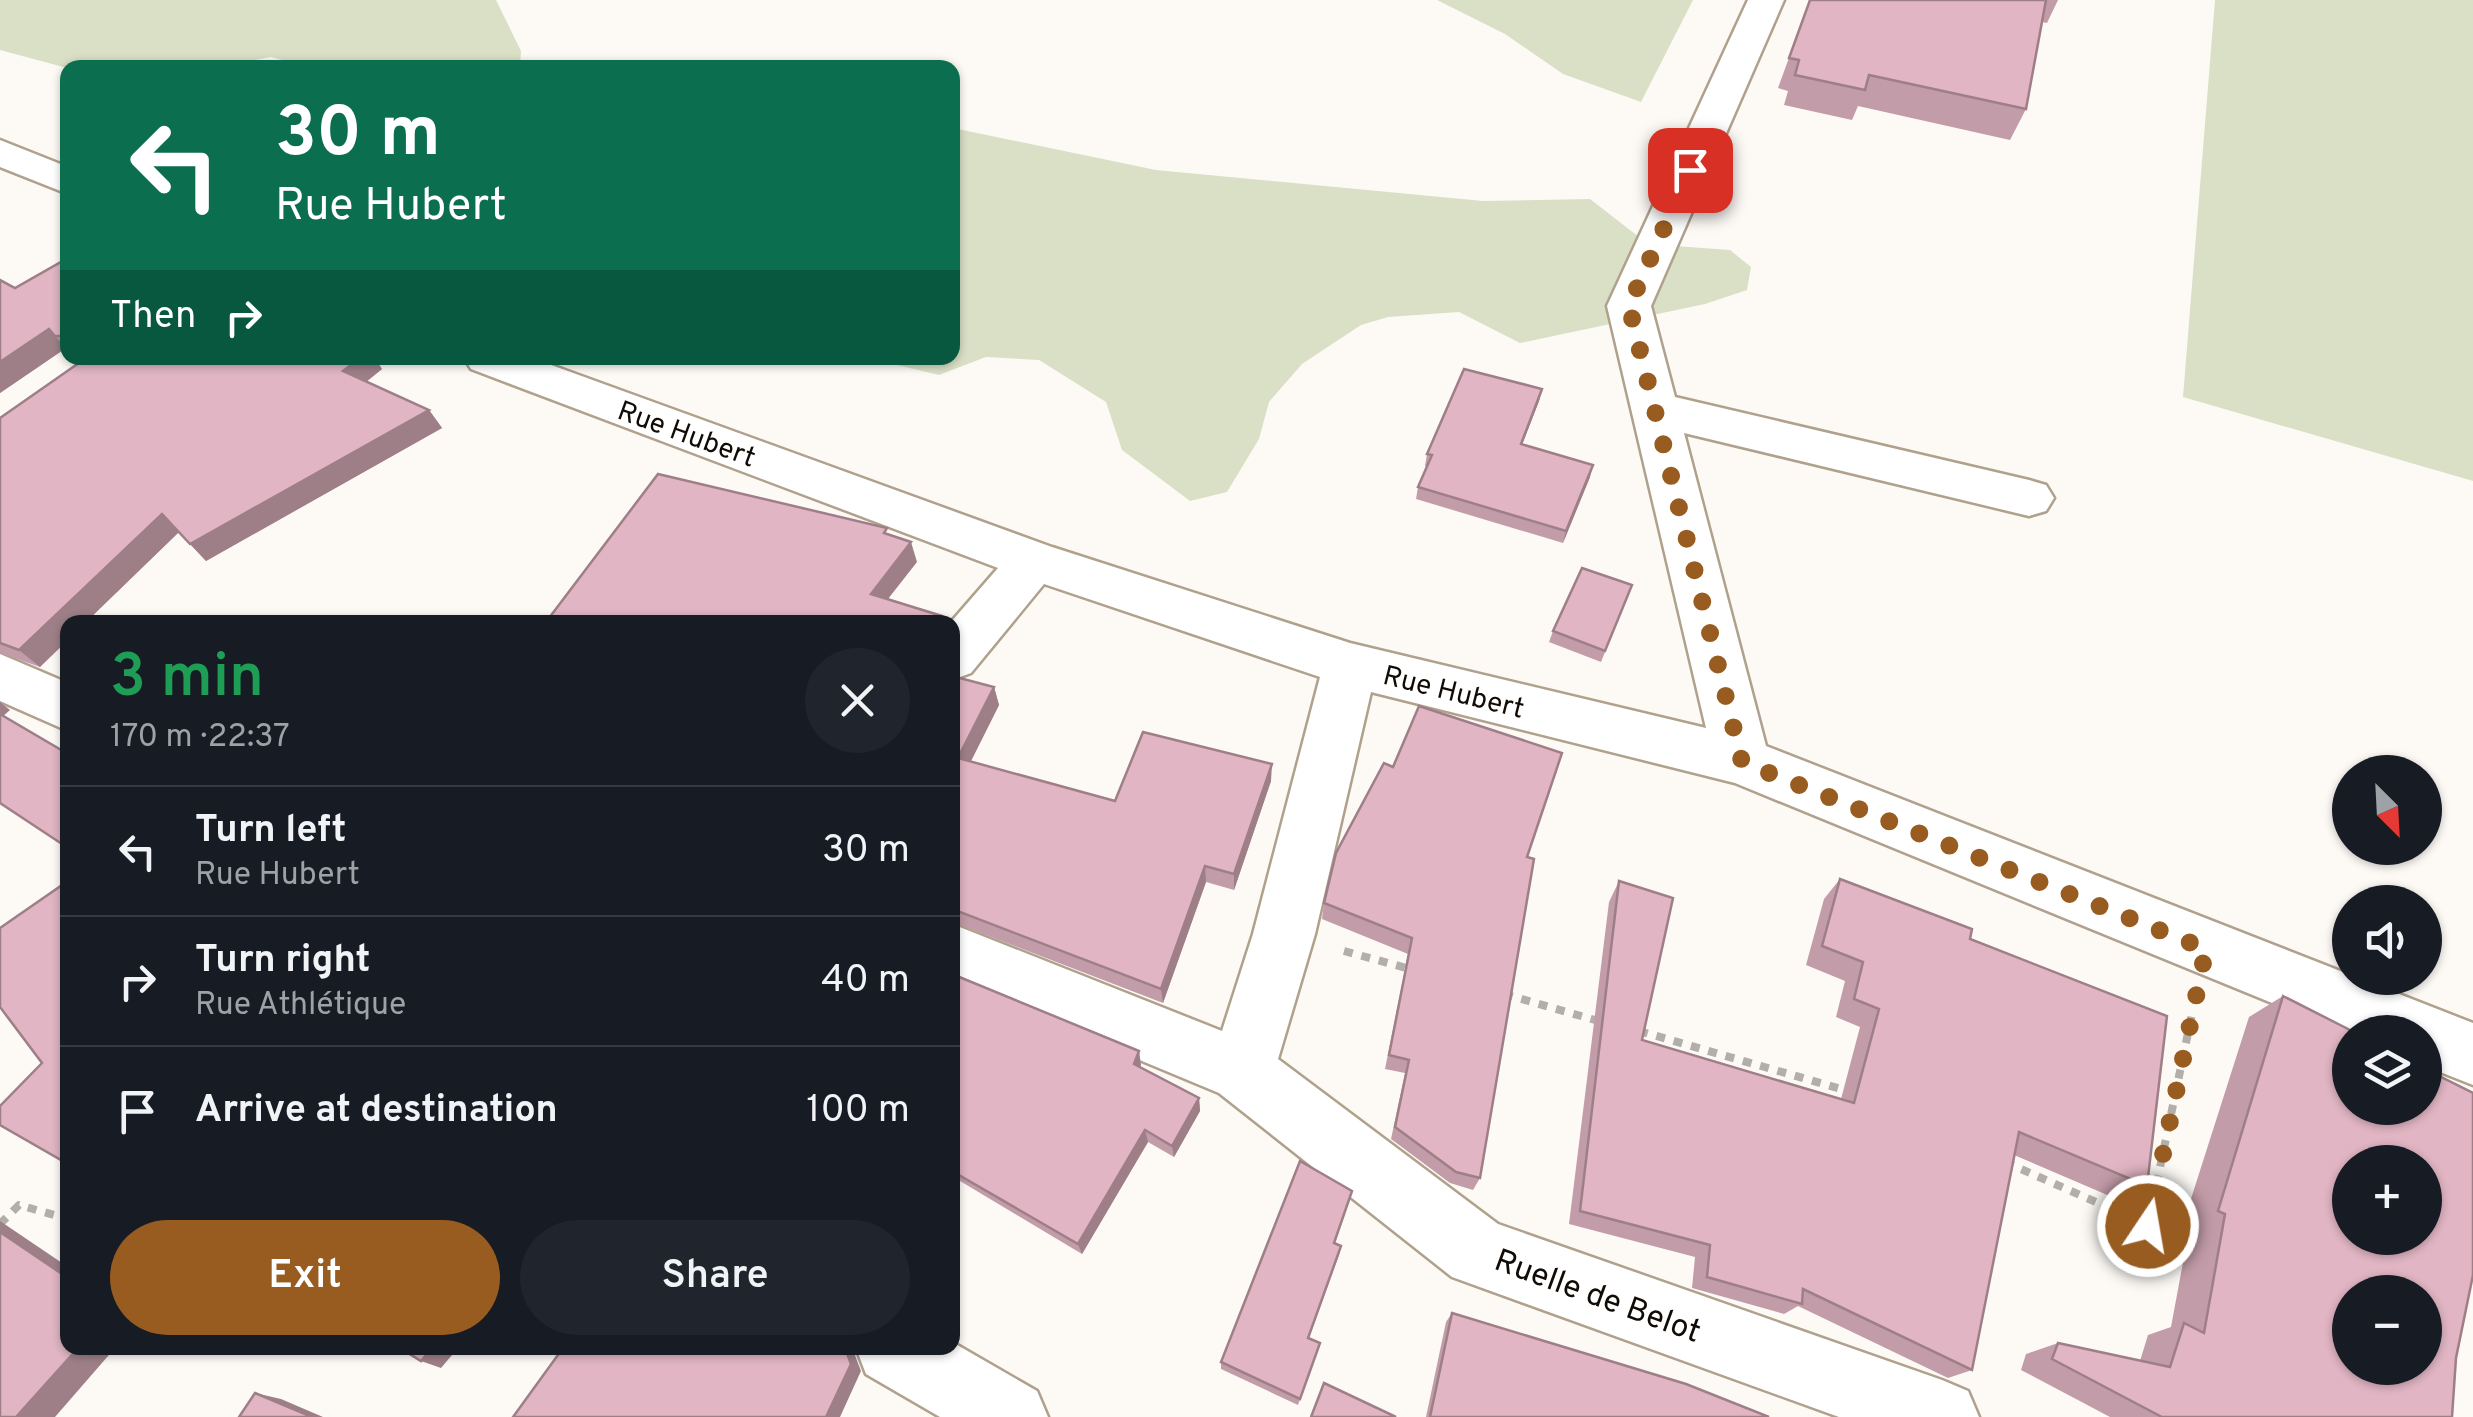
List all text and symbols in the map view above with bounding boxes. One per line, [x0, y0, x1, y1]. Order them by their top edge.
text: 30 m [275, 92, 441, 181]
icon: left [110, 100, 240, 230]
pin [1648, 128, 1733, 213]
icon: arrive [1663, 143, 1718, 198]
text: Rue Hubert [275, 179, 507, 236]
icon: right [216, 290, 271, 345]
text: Then [110, 293, 196, 342]
street label: Rue Hubert [612, 394, 760, 477]
text: 3 min [110, 642, 264, 718]
button: close [805, 648, 910, 753]
street label: Rue Hubert [1379, 659, 1528, 729]
text: 170 m · 22:37 [110, 718, 290, 758]
north arrow [2332, 755, 2442, 865]
map controls [2332, 755, 2442, 1385]
text: Turn left [195, 807, 347, 856]
icon: left [110, 824, 165, 879]
text: 30 m [822, 827, 910, 876]
text: Rue Hubert [195, 856, 360, 896]
button: sound [2332, 885, 2442, 995]
text: Turn right [195, 937, 370, 986]
icon: right [110, 954, 165, 1009]
text: 40 m [821, 957, 910, 1006]
text: Rue Athlétique [195, 986, 406, 1026]
button: layers [2332, 1015, 2442, 1125]
icon: arrive [110, 1084, 165, 1139]
text: Arrive at destination [195, 1087, 558, 1136]
text: 100 m [806, 1087, 910, 1136]
button: + [2332, 1145, 2442, 1255]
position arrow [2096, 1174, 2200, 1278]
button: Exit [110, 1220, 500, 1335]
button: Share [520, 1220, 910, 1335]
street label: Ruelle de Belot [1488, 1242, 1706, 1354]
button: − [2332, 1275, 2442, 1385]

